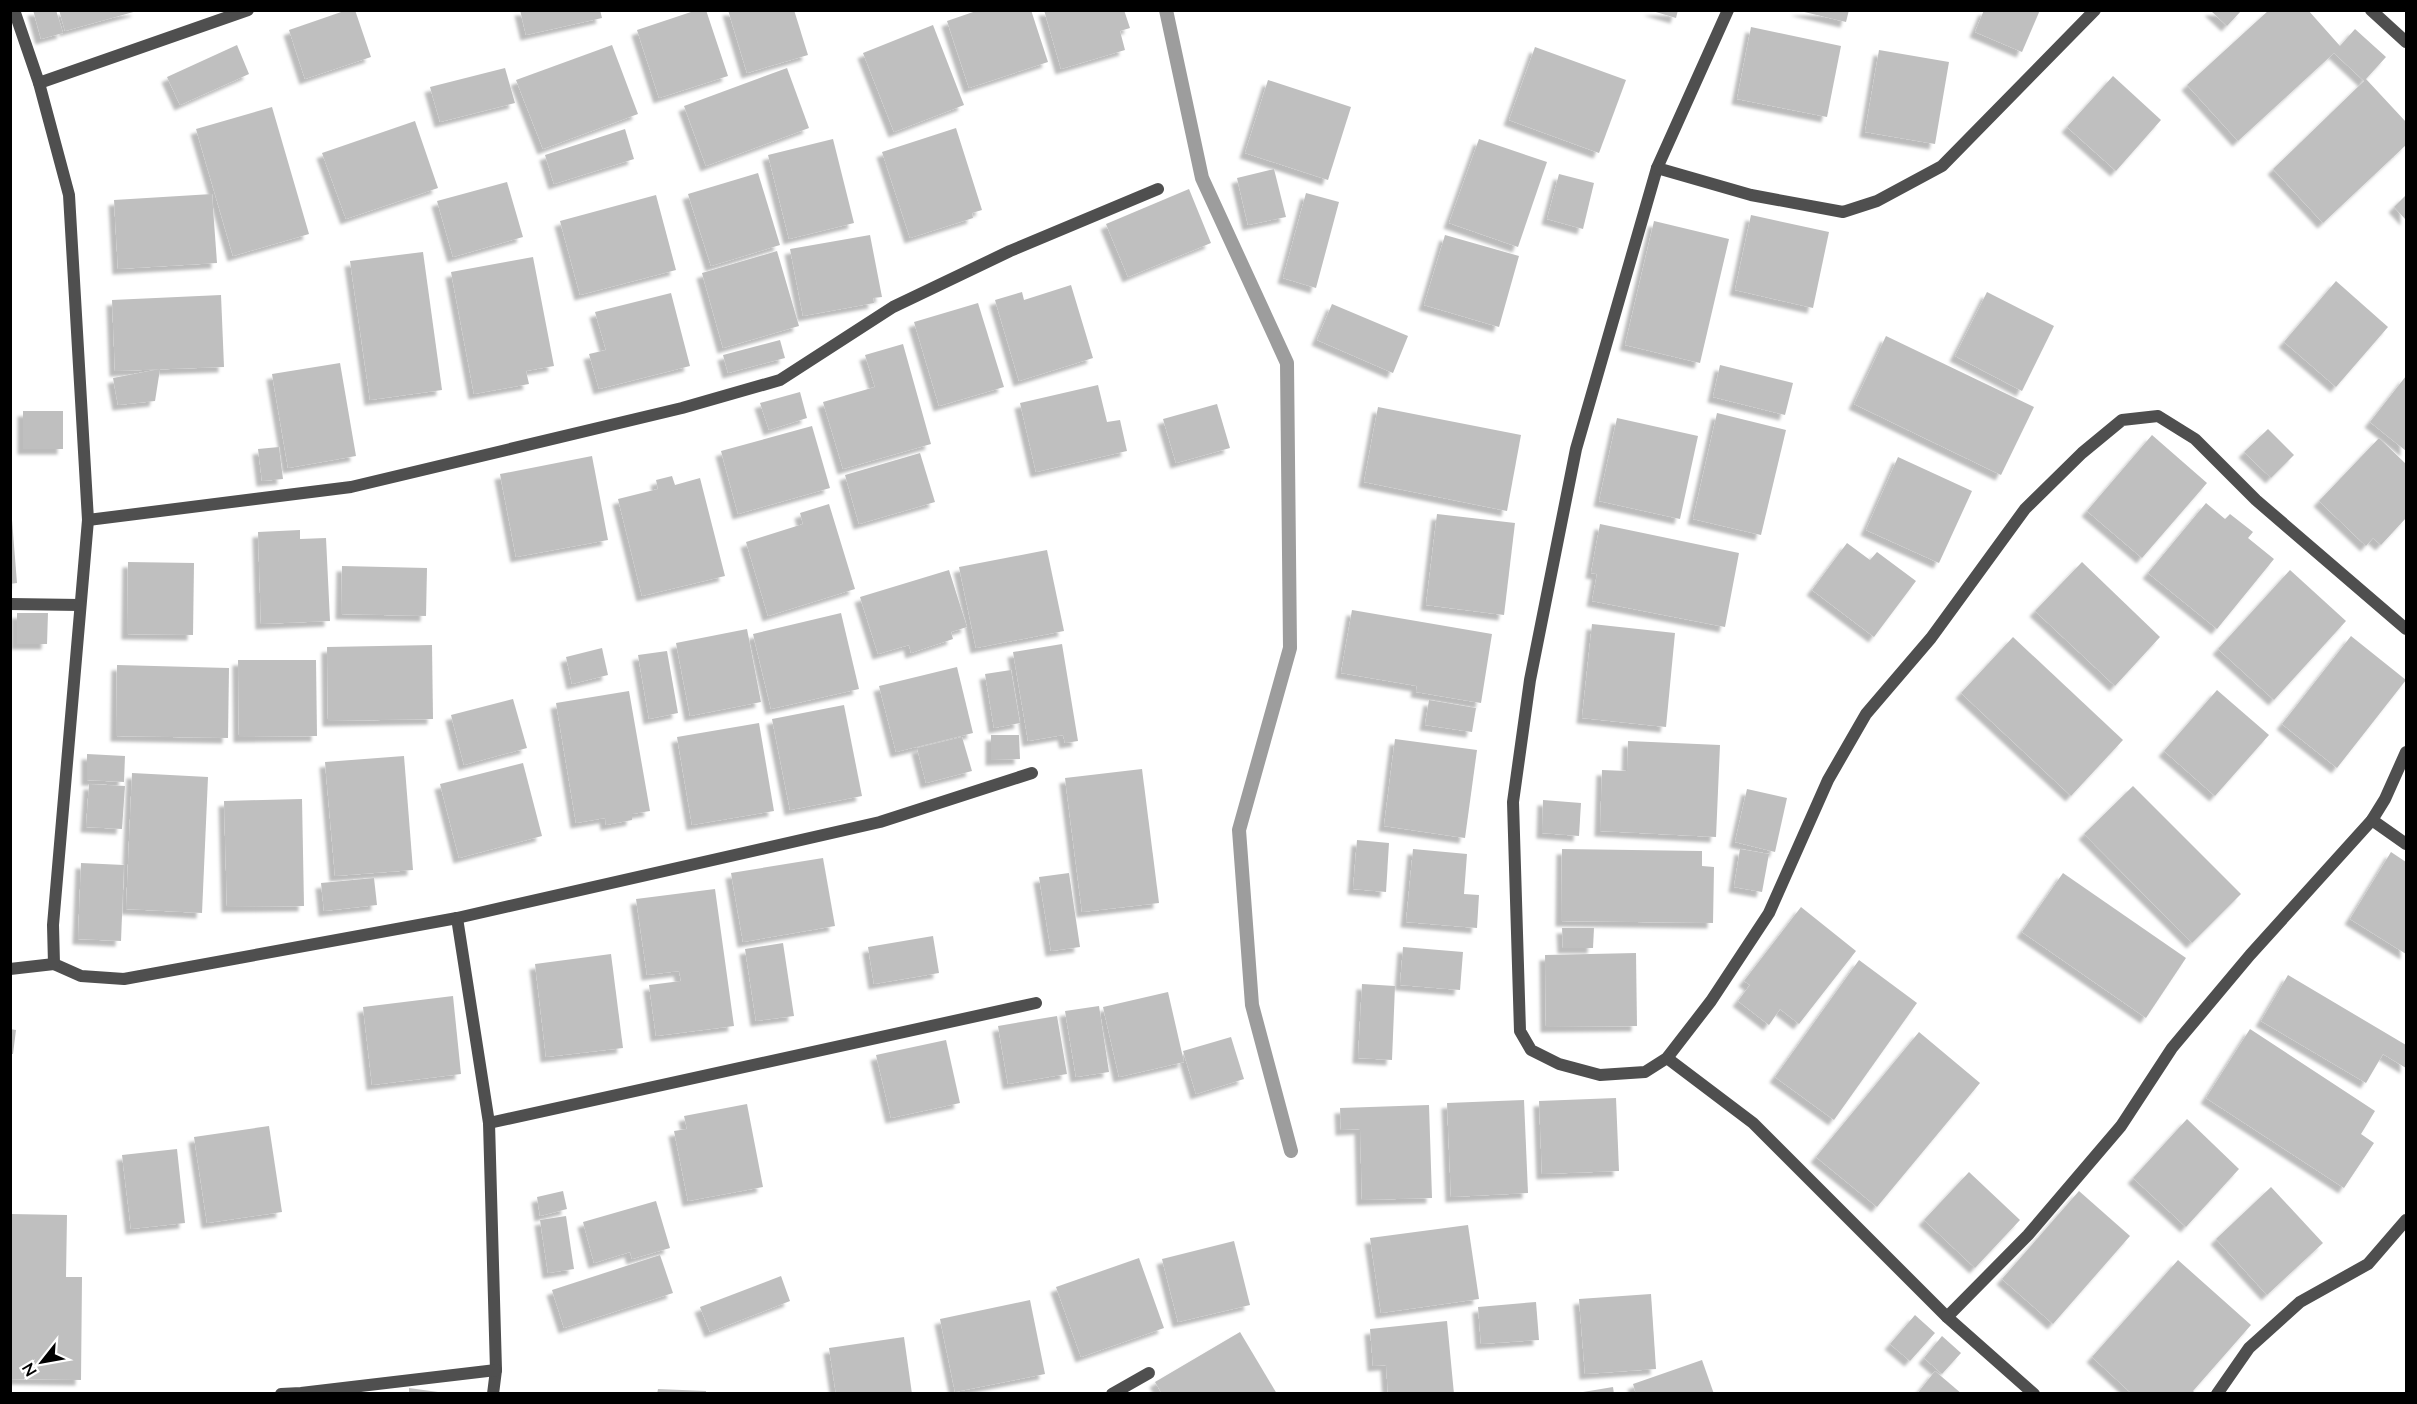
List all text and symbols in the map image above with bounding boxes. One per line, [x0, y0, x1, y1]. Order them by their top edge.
north arrow [12, 1332, 72, 1392]
text: N [17, 1360, 40, 1380]

